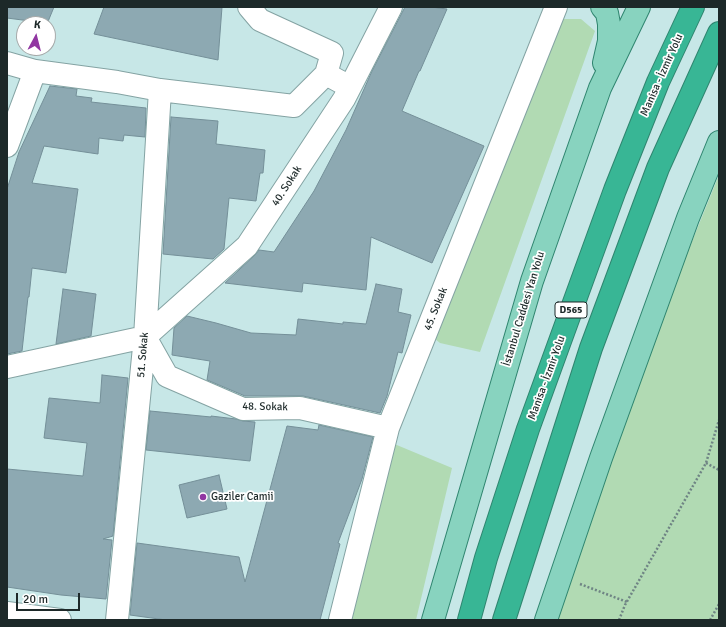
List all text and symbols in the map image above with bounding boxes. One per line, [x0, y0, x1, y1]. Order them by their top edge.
north arrow [16, 16, 56, 56]
text: K [33, 18, 42, 31]
street label: Manisa - İzmir Yolu [638, 32, 686, 118]
street label: 40. Sokak [269, 163, 305, 209]
street label: İstanbul Caddesi Yan Yolu [500, 250, 548, 368]
street label: 45. Sokak [421, 285, 451, 333]
road number: D565 [555, 302, 587, 318]
street label: 51. Sokak [134, 332, 152, 378]
street label: Manisa - İzmir Yolu [526, 334, 568, 422]
street label: 48. Sokak [242, 400, 288, 414]
place label: Gaziler Camii [211, 490, 274, 504]
marker: Gaziler Camii [198, 492, 208, 502]
scale bar [18, 585, 82, 611]
text: 20 m [23, 592, 48, 607]

